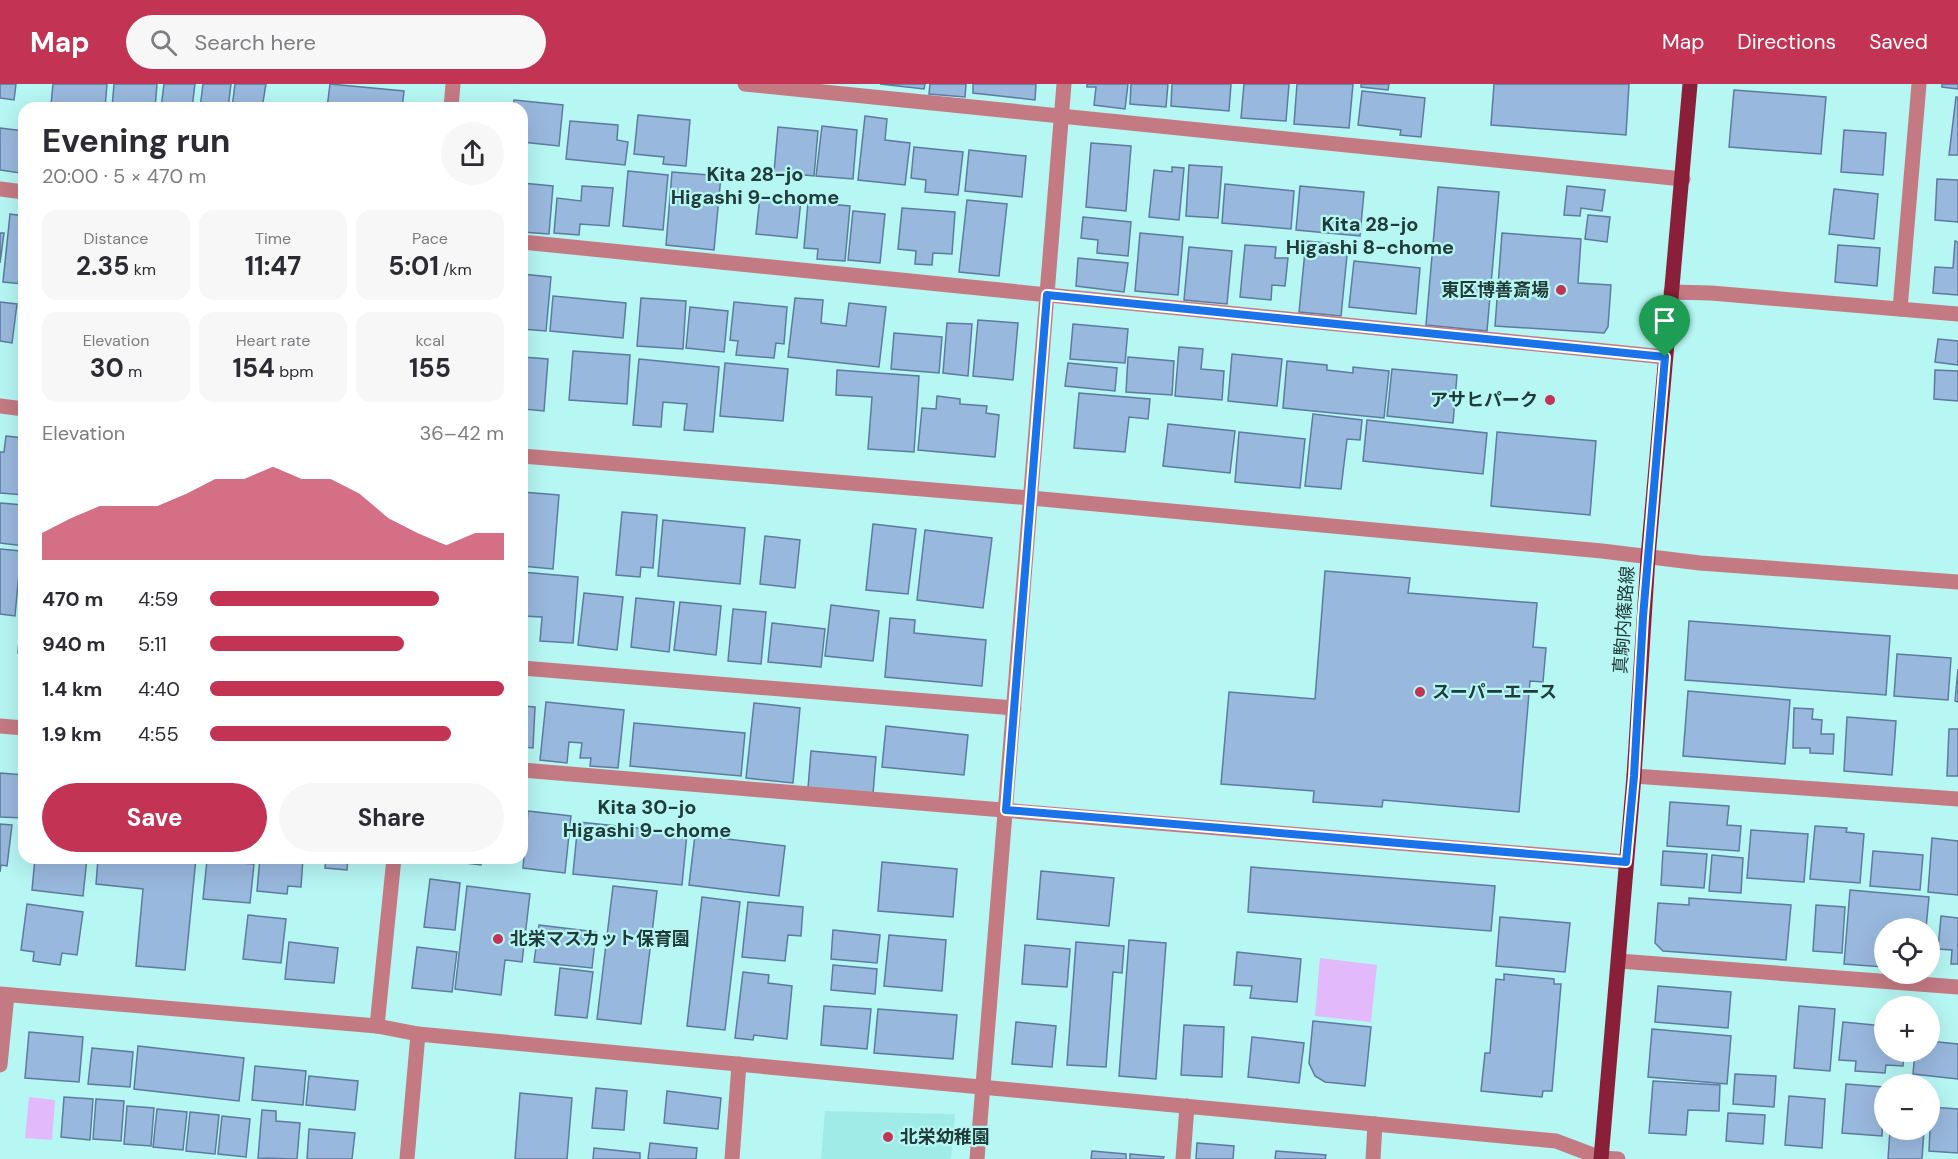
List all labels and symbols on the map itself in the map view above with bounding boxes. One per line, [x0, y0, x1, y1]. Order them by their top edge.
district label: Kita 28-jo Higashi 9-chome [671, 161, 839, 210]
district label: Kita 28-jo Higashi 8-chome [1286, 211, 1454, 260]
place label: 東区博善斎場 [1441, 278, 1549, 302]
marker: 東区博善斎場 [1554, 283, 1568, 297]
pin [1639, 295, 1690, 357]
place label: アサヒパーク [1430, 388, 1538, 412]
marker: アサヒパーク [1543, 393, 1557, 407]
street label: 真駒内篠路線 [1608, 565, 1640, 675]
place label: スーパーエース [1432, 680, 1557, 704]
marker: スーパーエース [1413, 685, 1427, 699]
district label: Kita 30-jo Higashi 9-chome [563, 794, 731, 843]
place label: 北栄マスカット保育園 [510, 927, 690, 951]
marker: 北栄マスカット保育園 [491, 932, 505, 946]
place label: 北栄幼稚園 [900, 1125, 990, 1149]
marker: 北栄幼稚園 [881, 1130, 895, 1144]

